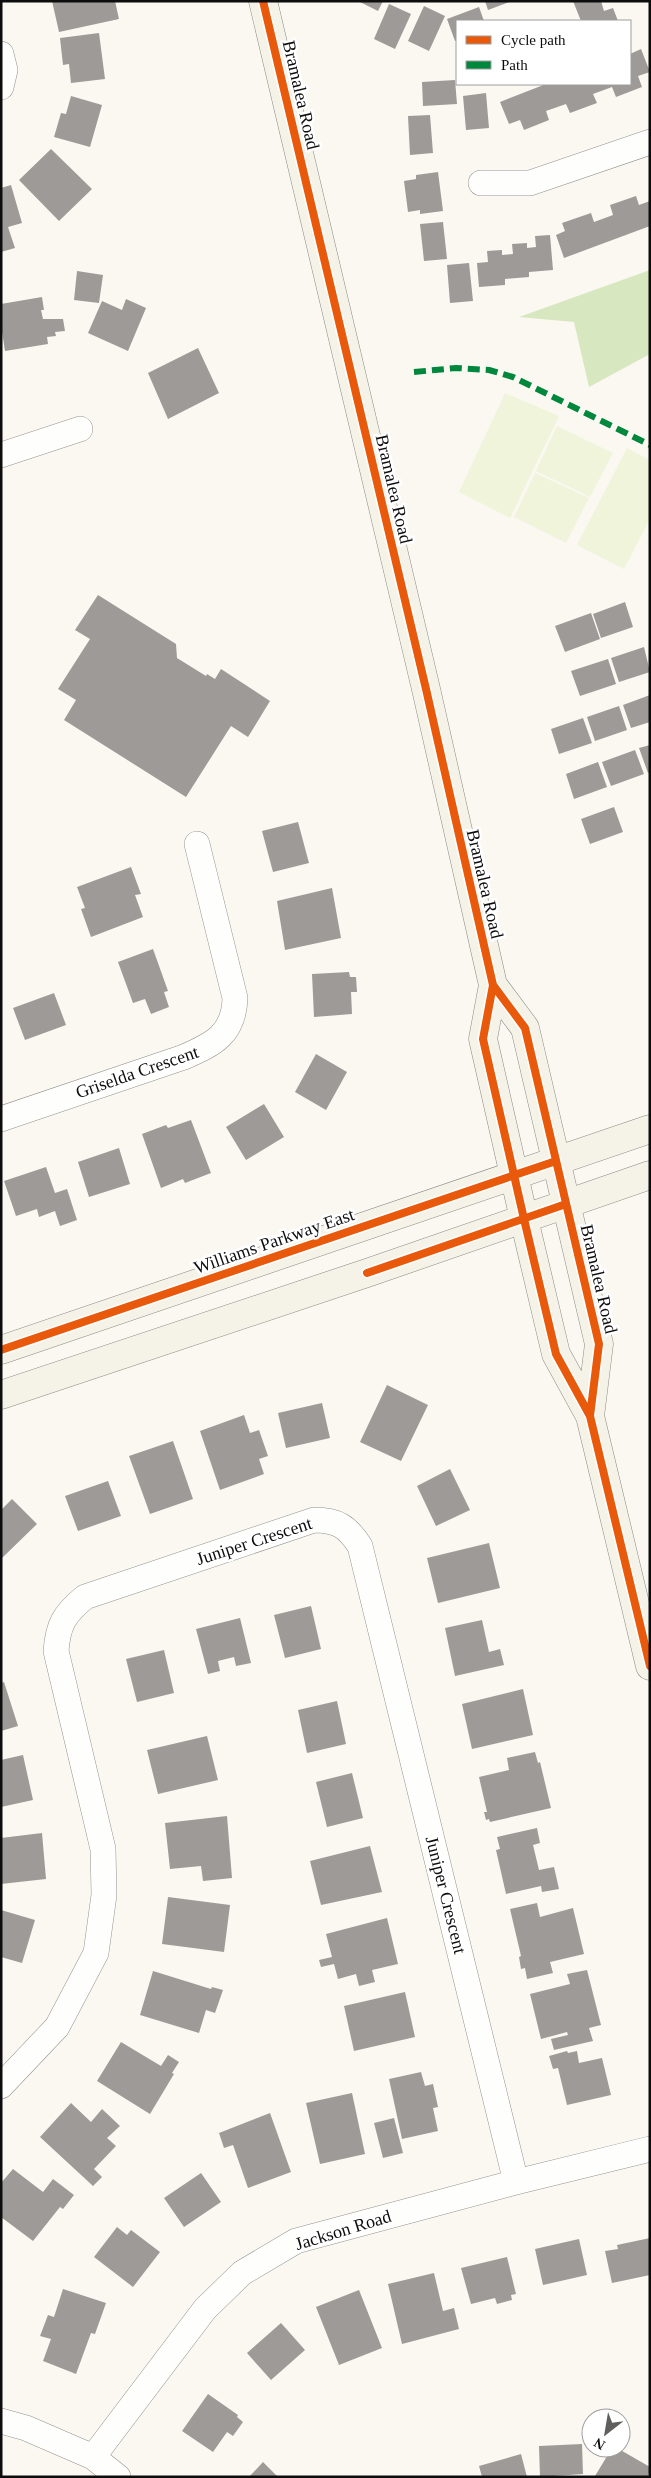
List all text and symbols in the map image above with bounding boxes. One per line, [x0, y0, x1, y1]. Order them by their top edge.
legend [456, 20, 631, 85]
text: Cycle path [501, 32, 566, 48]
street label: Bramalea Road [279, 38, 323, 152]
text: Path [501, 57, 528, 73]
street label: Bramalea Road [372, 432, 416, 546]
street label: Bramalea Road [463, 827, 507, 941]
street label: Griselda Crescent [73, 1042, 201, 1102]
street label: Williams Parkway East [191, 1204, 357, 1278]
street label: Bramalea Road [577, 1222, 621, 1336]
street label: Juniper Crescent [194, 1513, 314, 1569]
street label: Juniper Crescent [422, 1834, 470, 1956]
street label: Jackson Road [293, 2206, 393, 2254]
north arrow [581, 2408, 631, 2458]
text: N [591, 2435, 608, 2453]

